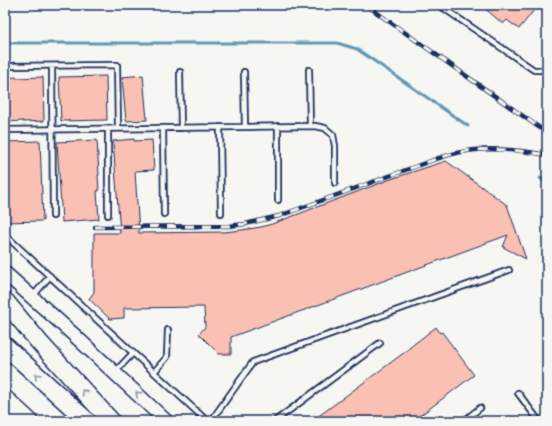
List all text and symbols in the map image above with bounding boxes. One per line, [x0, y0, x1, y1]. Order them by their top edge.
one-way arrow [34, 373, 42, 380]
one-way arrow [82, 389, 89, 397]
one-way arrow [135, 392, 143, 399]

